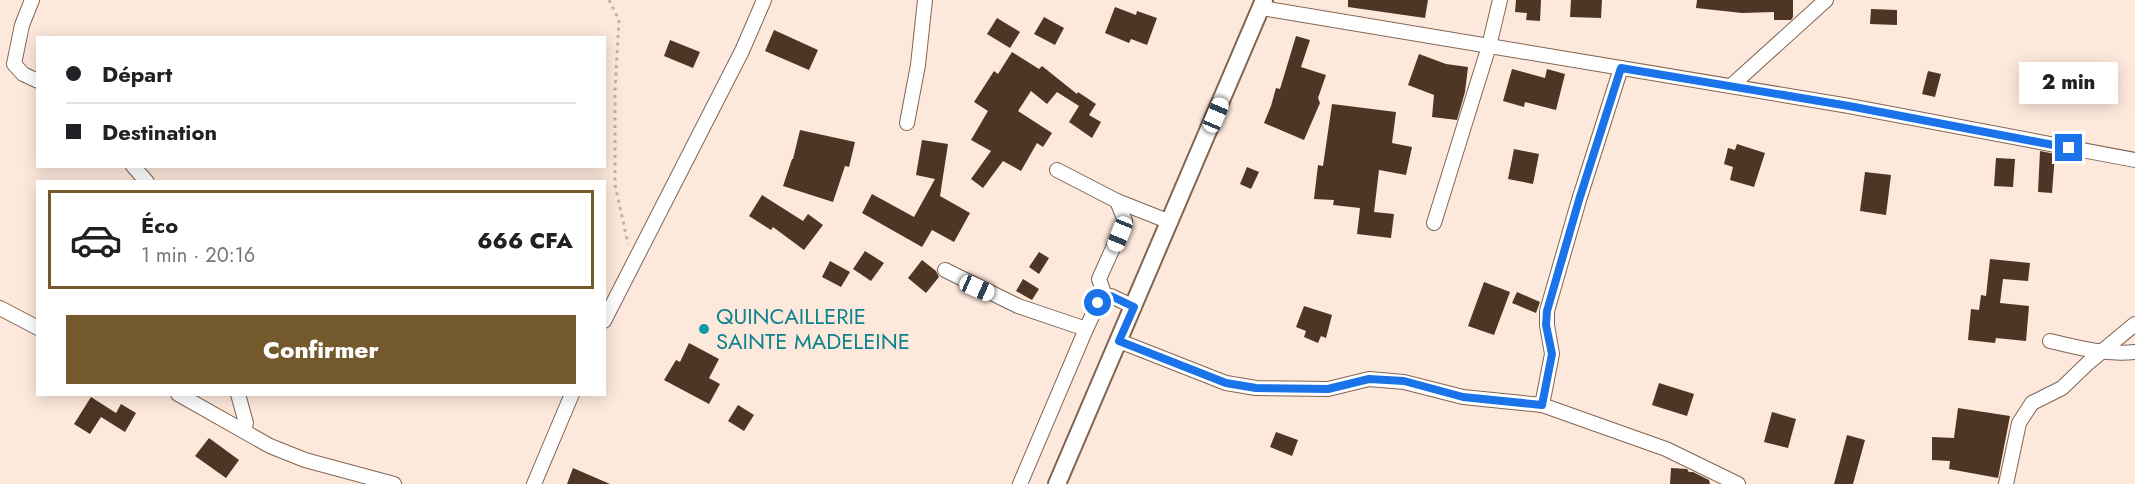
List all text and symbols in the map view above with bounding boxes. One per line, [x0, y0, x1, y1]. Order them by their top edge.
text: Départ [102, 58, 172, 90]
callout: 2 min [2020, 61, 2118, 103]
text: 2 min [2042, 68, 2095, 97]
car [1201, 95, 1231, 135]
text: Destination [102, 116, 217, 148]
route end [2055, 134, 2082, 161]
text: Éco [141, 209, 178, 241]
icon: car [69, 213, 123, 267]
car [1105, 214, 1135, 254]
text: 666 CFA [477, 224, 573, 256]
text: 1 min · 20:16 [141, 241, 255, 270]
car [957, 272, 997, 304]
route start [1084, 289, 1111, 316]
place label: QUINCAILLERIE SAINTE MADELEINE [716, 300, 910, 357]
button: Confirmer [66, 315, 576, 384]
marker: QUINCAILLERIE SAINTE MADELEINE [697, 322, 711, 336]

